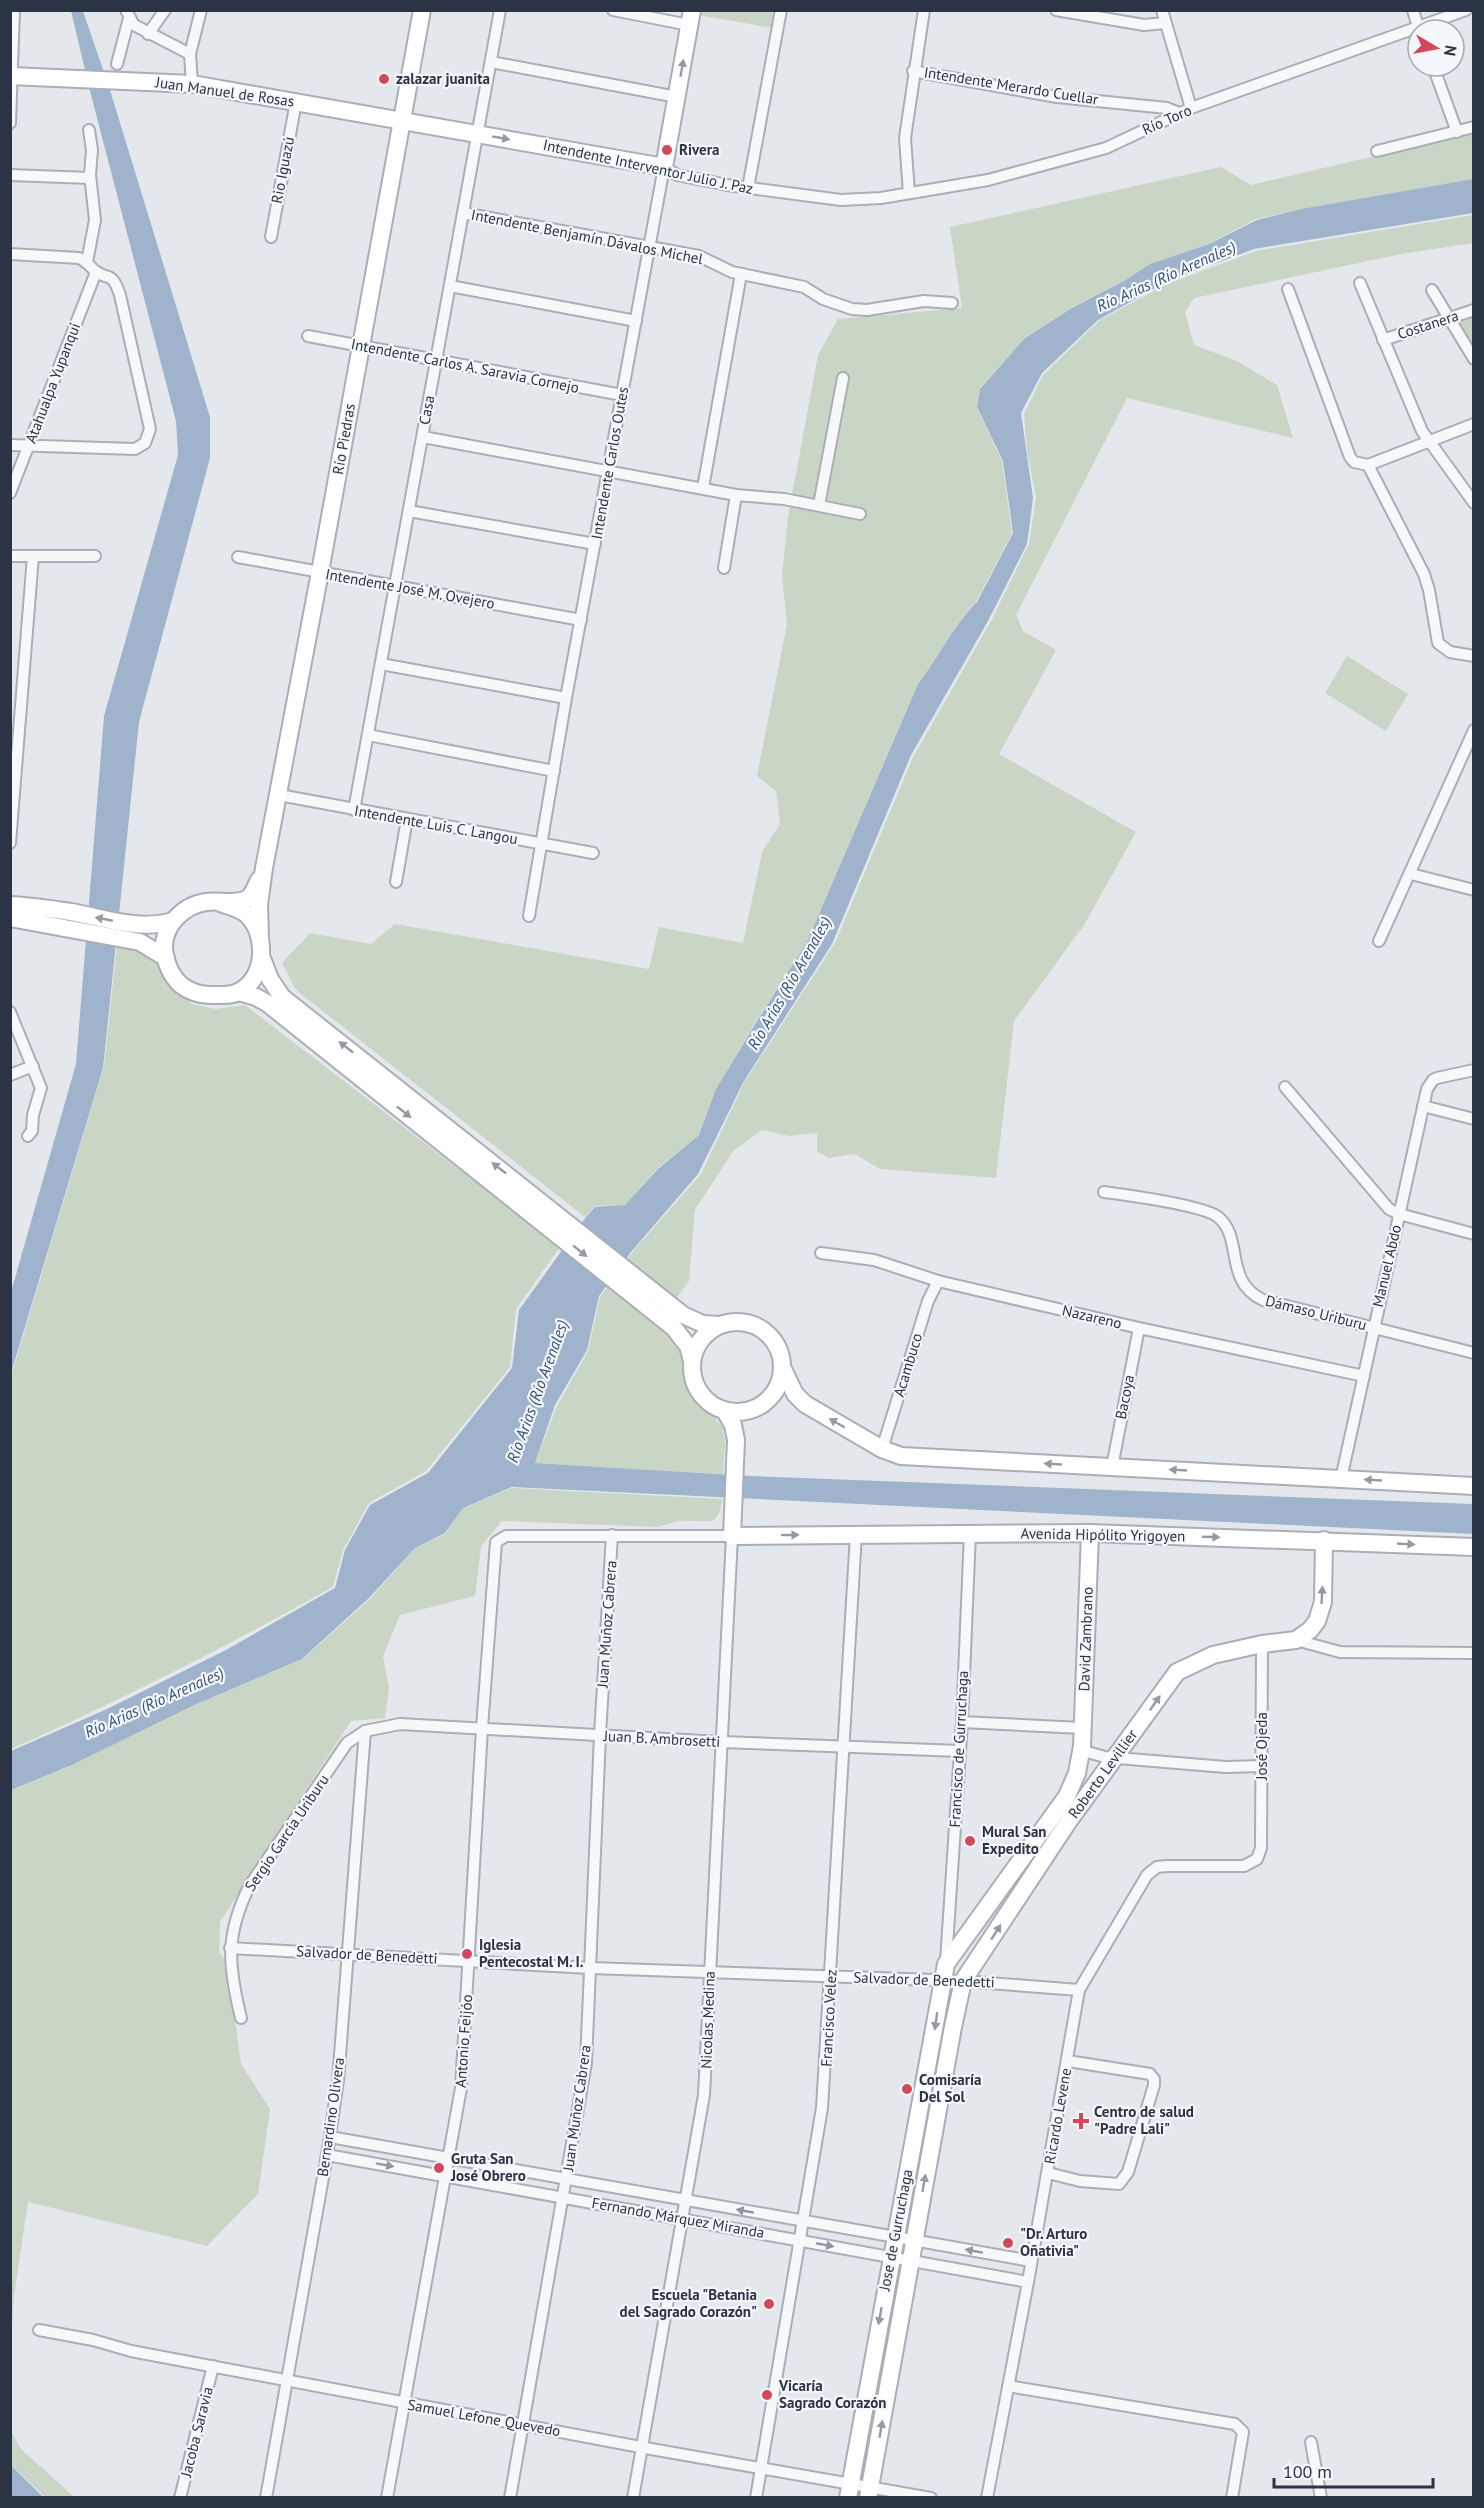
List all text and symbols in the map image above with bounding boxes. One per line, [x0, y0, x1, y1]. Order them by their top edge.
north arrow [1406, 18, 1466, 78]
text: N [1440, 44, 1462, 58]
one-way arrow [677, 58, 686, 77]
street label: Intendente Merardo Cuellar [923, 62, 1100, 109]
place label: zalazar juanita [396, 69, 490, 88]
street label: Juan Manuel de Rosas [154, 72, 296, 111]
marker: zalazar juanita [377, 72, 391, 86]
street label: Río Toro [1139, 100, 1194, 139]
one-way arrow [492, 134, 511, 143]
street label: Rio Iguazú [267, 135, 298, 205]
street label: Intendente Interventor Julio J. Paz [541, 135, 755, 198]
place label: Rivera [679, 140, 719, 159]
marker: Rivera [660, 143, 674, 157]
street label: Intendente Benjamín Dávalos Michel [470, 205, 705, 268]
water label: Río Arias (Río Arenales) [1093, 236, 1239, 316]
street label: Costanera [1395, 306, 1461, 343]
street label: Atahualpa Yupanqui [21, 320, 84, 446]
street label: Intendente Carlos A. Saravia Cornejo [350, 334, 581, 397]
street label: Intendente Carlos Outes [587, 385, 632, 541]
street label: Casa [415, 394, 438, 426]
street label: Río Piedras [328, 402, 359, 476]
street label: Intendente José M. Ovejero [324, 564, 496, 613]
street label: Intendente Luis C. Langou [353, 801, 519, 848]
water label: Río Arias (Río Arenales) [743, 913, 835, 1053]
one-way arrow [94, 914, 113, 923]
one-way arrow [338, 1042, 353, 1054]
one-way arrow [396, 1105, 412, 1118]
one-way arrow [491, 1161, 507, 1174]
street label: Manuel Abdo [1368, 1223, 1405, 1309]
one-way arrow [572, 1245, 587, 1257]
street label: Dámaso Uriburu [1264, 1291, 1369, 1334]
street label: Nazareno [1060, 1300, 1124, 1333]
water label: Río Arias (Río Arenales) [502, 1317, 572, 1465]
street label: Acambuco [889, 1331, 926, 1399]
street label: Bacoya [1111, 1373, 1138, 1421]
one-way arrow [828, 1418, 845, 1428]
one-way arrow [1044, 1460, 1063, 1469]
one-way arrow [1169, 1466, 1188, 1475]
one-way arrow [1364, 1476, 1383, 1485]
street label: Avenida Hipólito Yrigoyen [1020, 1524, 1186, 1545]
one-way arrow [781, 1530, 800, 1540]
one-way arrow [1202, 1532, 1221, 1541]
one-way arrow [1397, 1539, 1416, 1548]
street label: Juan Muñoz Cabrera [593, 1560, 620, 1689]
street label: David Zambrano [1074, 1586, 1097, 1692]
one-way arrow [1318, 1586, 1327, 1605]
water label: Río Arias (Río Arenales) [81, 1662, 227, 1742]
street label: Francisco de Gurruchaga [945, 1670, 972, 1828]
one-way arrow [1149, 1695, 1161, 1711]
street label: José Ojeda [1252, 1712, 1271, 1781]
street label: Roberto Levillier [1064, 1725, 1141, 1822]
street label: Juan B. Ambrosetti [602, 1726, 721, 1751]
street label: Sergio García Uriburu [240, 1771, 333, 1895]
place label: Mural San Expedito [982, 1822, 1047, 1858]
marker: Mural San Expedito [963, 1834, 977, 1848]
one-way arrow [990, 1924, 1001, 1940]
place label: Iglesia Pentecostal M. I. [479, 1935, 584, 1971]
street label: Salvador de Benedetti [296, 1941, 438, 1968]
marker: Iglesia Pentecostal M. I. [460, 1947, 474, 1961]
street label: Salvador de Benedetti [853, 1968, 995, 1991]
street label: Francisco Velez [816, 1969, 841, 2067]
street label: Nicolas Medina [696, 1971, 719, 2069]
street label: Antonio Feijóo [451, 1994, 476, 2088]
one-way arrow [931, 2012, 940, 2031]
street label: Juan Muñoz Cabrera [558, 2044, 595, 2173]
street label: Bernardino Olivera [313, 2056, 348, 2178]
street label: Ricardo Levene [1040, 2066, 1075, 2165]
place label: Comisaría Del Sol [919, 2070, 982, 2106]
marker: Comisaría Del Sol [900, 2082, 914, 2096]
place label: Centro de salud "Padre Lali" [1094, 2102, 1194, 2138]
marker: Centro de salud "Padre Lali" [1072, 2112, 1090, 2130]
place label: Gruta San José Obrero [450, 2149, 526, 2185]
one-way arrow [376, 2161, 395, 2170]
marker: Gruta San José Obrero [432, 2161, 446, 2175]
street label: Jose de Gurruchaga [874, 2167, 917, 2293]
one-way arrow [920, 2173, 929, 2192]
street label: Fernando Márquez Miranda [590, 2193, 766, 2242]
one-way arrow [736, 2207, 755, 2216]
place label: "Dr. Arturo Oñativia" [1020, 2224, 1087, 2260]
marker: "Dr. Arturo Oñativia" [1001, 2236, 1015, 2250]
one-way arrow [815, 2241, 834, 2250]
one-way arrow [964, 2246, 983, 2255]
place label: Escuela "Betania del Sagrado Corazón" [620, 2285, 757, 2321]
marker: Escuela "Betania del Sagrado Corazón" [762, 2297, 776, 2311]
one-way arrow [876, 2307, 885, 2326]
place label: Vicaría Sagrado Corazón [778, 2376, 886, 2412]
street label: Jacoba Saravia [176, 2385, 217, 2480]
marker: Vicaría Sagrado Corazón [760, 2388, 774, 2402]
street label: Samuel Lefone Quevedo [406, 2395, 562, 2440]
one-way arrow [877, 2419, 886, 2438]
scale bar [1274, 2451, 1433, 2489]
text: 100 m [1283, 2460, 1332, 2483]

